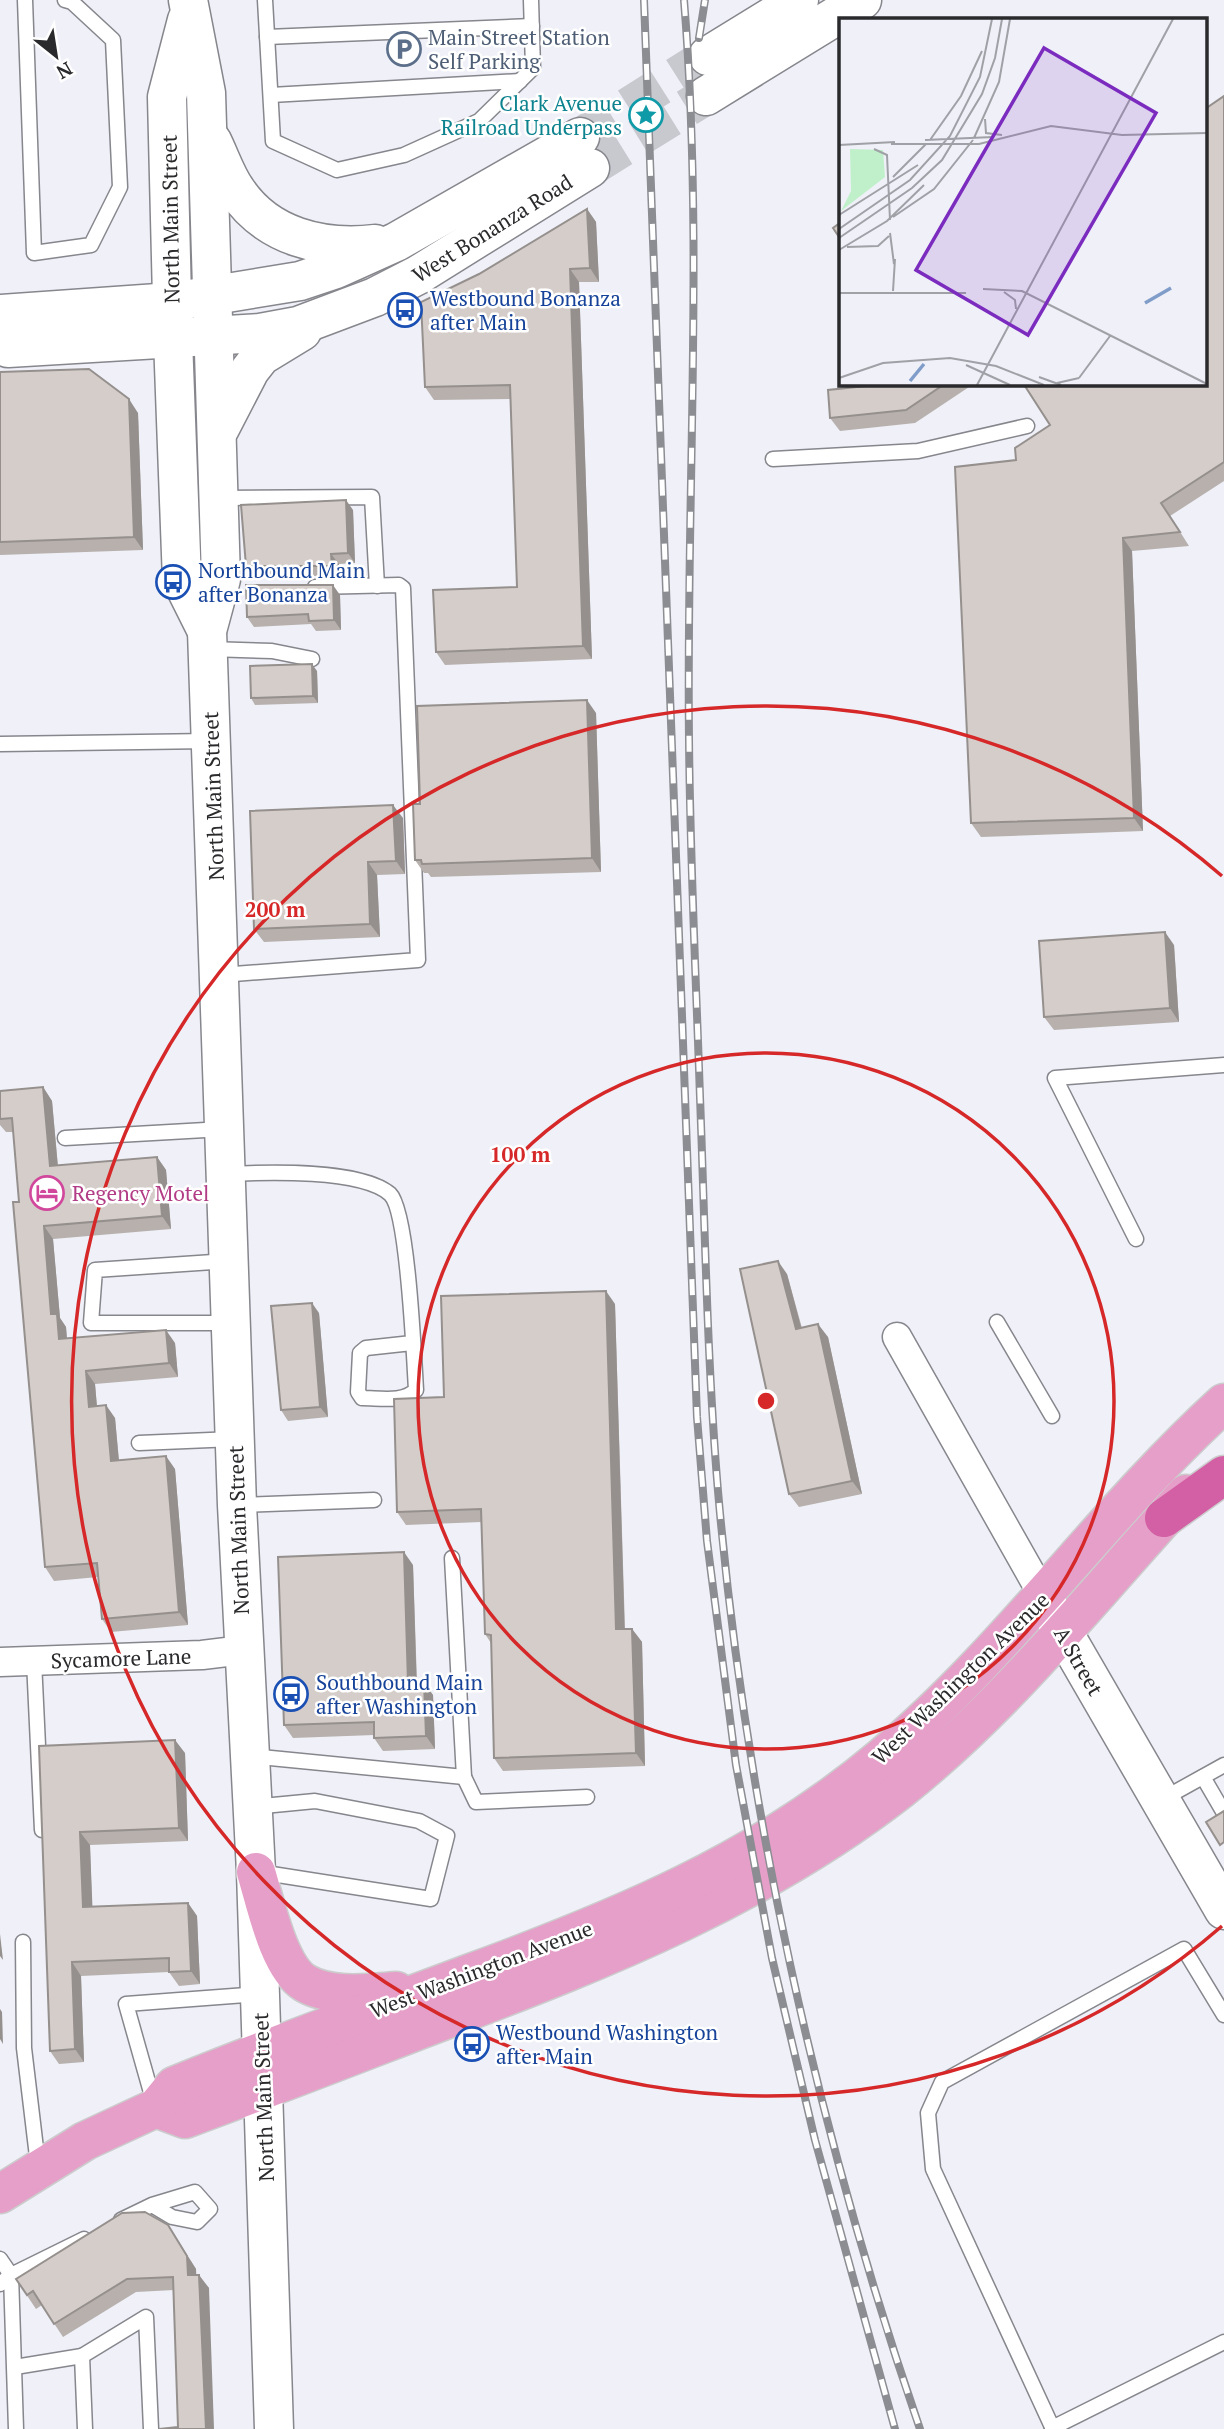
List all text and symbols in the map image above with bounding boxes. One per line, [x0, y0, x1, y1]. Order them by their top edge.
inset map [839, 18, 1206, 385]
north arrow [21, 21, 91, 91]
place label: Main Street Station Self Parking [428, 23, 610, 75]
parking icon: Main Street Station Self Parking [385, 30, 423, 68]
text: N [52, 57, 77, 86]
place label: Clark Avenue Railroad Underpass [441, 89, 622, 141]
place icon: Clark Avenue Railroad Underpass [627, 96, 665, 134]
street label: North Main Street [155, 134, 185, 304]
street label: West Bonanza Road [407, 167, 578, 289]
place label: Westbound Bonanza after Main [430, 284, 621, 336]
bus stop icon: Westbound Bonanza after Main [386, 291, 424, 329]
place label: Northbound Main after Bonanza [198, 556, 366, 608]
bus stop icon: Northbound Main after Bonanza [154, 563, 192, 601]
street label: North Main Street [196, 711, 230, 881]
text: 200 m [245, 895, 306, 923]
text: 100 m [490, 1140, 551, 1168]
hotel icon: Regency Motel [28, 1174, 66, 1212]
place label: Regency Motel [72, 1179, 209, 1207]
centre of rings [754, 1389, 778, 1413]
street label: North Main Street [221, 1445, 255, 1615]
street label: West Washington Avenue [865, 1586, 1055, 1770]
street label: A Street [1048, 1621, 1110, 1701]
street label: Sycamore Lane [50, 1642, 192, 1674]
place label: Southbound Main after Washington [316, 1668, 484, 1720]
bus stop icon: Southbound Main after Washington [272, 1675, 310, 1713]
street label: West Washington Avenue [366, 1914, 596, 2024]
street label: North Main Street [246, 2012, 280, 2182]
place label: Westbound Washington after Main [496, 2018, 719, 2070]
bus stop icon: Westbound Washington after Main [453, 2025, 491, 2063]

